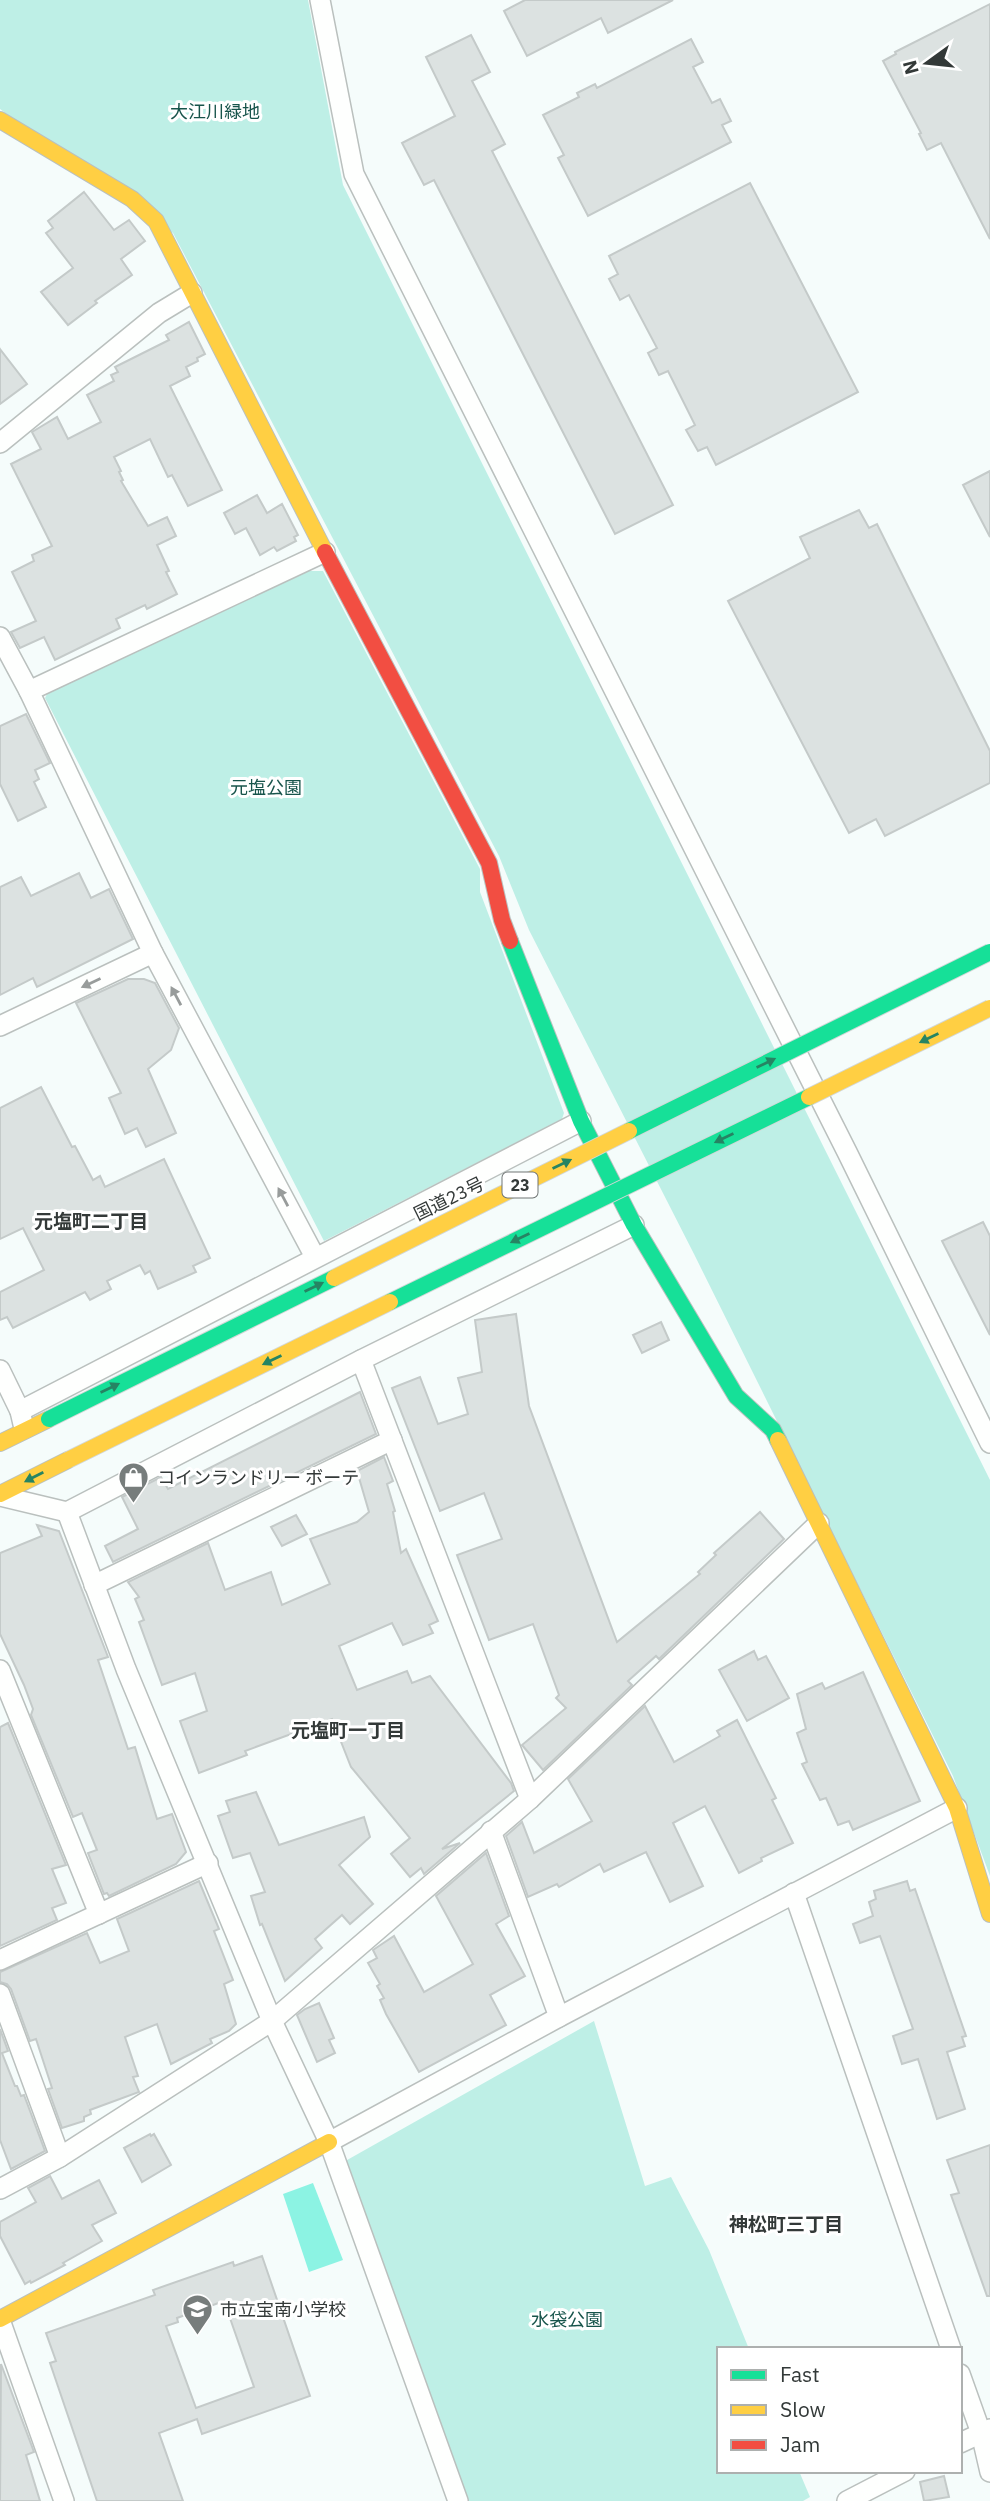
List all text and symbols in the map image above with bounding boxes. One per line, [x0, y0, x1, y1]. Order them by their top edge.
north arrow [892, 28, 962, 98]
text: N [897, 58, 924, 77]
park label: 大江川緑地 [170, 100, 260, 123]
park label: 元塩公園 [230, 776, 302, 799]
one-way arrow [81, 977, 102, 988]
one-way arrow [170, 986, 182, 1006]
one-way arrow [919, 1033, 939, 1044]
one-way arrow [756, 1058, 776, 1069]
one-way arrow [714, 1133, 734, 1144]
one-way arrow [552, 1159, 572, 1170]
street label: 国道23号 [410, 1172, 488, 1225]
road number: 23 [503, 1172, 538, 1198]
one-way arrow [277, 1187, 289, 1206]
district label: 元塩町二丁目 [34, 1209, 148, 1233]
one-way arrow [510, 1233, 530, 1244]
one-way arrow [304, 1282, 324, 1293]
one-way arrow [262, 1355, 282, 1366]
one-way arrow [100, 1383, 120, 1394]
shop icon: コインランドリー ボーテ [117, 1461, 151, 1505]
place label: コインランドリー ボーテ [157, 1466, 359, 1489]
one-way arrow [24, 1471, 44, 1483]
district label: 元塩町一丁目 [291, 1718, 405, 1742]
district label: 神松町三丁目 [729, 2212, 843, 2236]
school or university icon: 市立宝南小学校 [180, 2293, 214, 2337]
place label: 市立宝南小学校 [220, 2298, 346, 2321]
park label: 水袋公園 [531, 2308, 603, 2331]
legend [717, 2347, 962, 2473]
text: Fast [780, 2360, 820, 2388]
text: Slow [780, 2395, 826, 2423]
text: Jam [780, 2430, 820, 2458]

